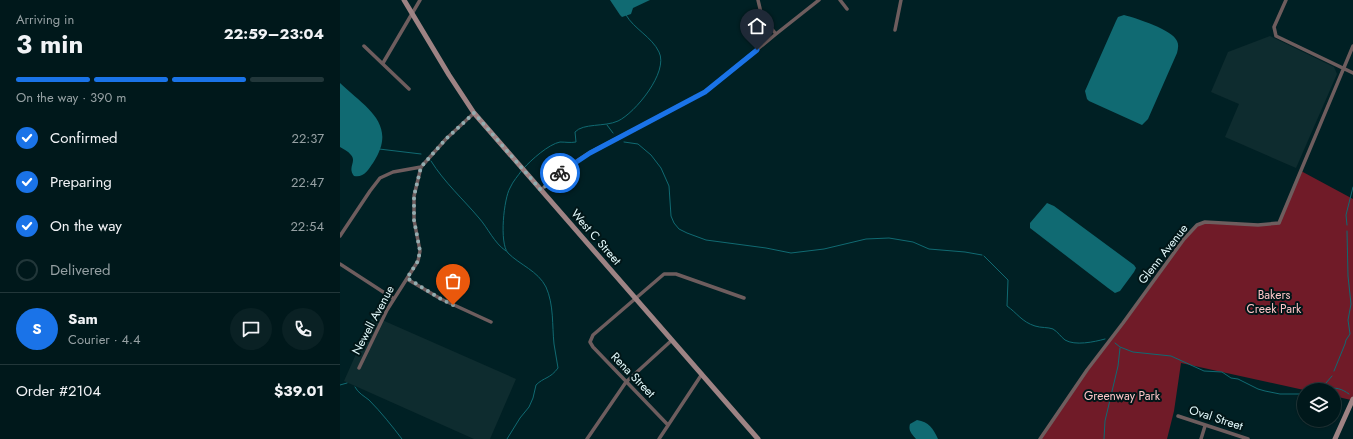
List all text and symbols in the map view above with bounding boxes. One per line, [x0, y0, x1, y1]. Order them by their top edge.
pin [740, 9, 774, 50]
text: Arriving in [16, 10, 74, 29]
icon: home [746, 15, 768, 37]
text: 22:59–23:04 [224, 23, 324, 45]
text: 3 min [16, 25, 83, 63]
text: On the way · 390 m [16, 88, 126, 107]
icon: check [16, 127, 38, 149]
text: Confirmed [50, 127, 118, 149]
text: 22:37 [292, 129, 324, 148]
courier [540, 153, 580, 193]
icon: bike [549, 162, 571, 184]
icon: check [16, 171, 38, 193]
text: Preparing [50, 171, 112, 193]
text: 22:47 [291, 173, 324, 192]
street label: West C Street [567, 205, 625, 269]
icon: check [16, 215, 38, 237]
text: On the way [50, 215, 122, 237]
text: 22:54 [290, 217, 324, 236]
street label: Glenn Avenue [1134, 220, 1192, 288]
text: Delivered [50, 259, 111, 281]
pin [436, 264, 470, 305]
icon: bag [442, 270, 464, 292]
street label: Newell Avenue [347, 282, 399, 358]
park label: Bakers Creek Park [1247, 286, 1302, 318]
text: Sam [68, 308, 98, 330]
button: chat [230, 308, 272, 350]
button: phone [282, 308, 324, 350]
text: S [32, 318, 42, 340]
text: Courier · 4.4 [68, 330, 141, 349]
street label: Rena Street [607, 348, 659, 402]
text: Order #2104 [16, 380, 101, 402]
text: $39.01 [274, 380, 324, 402]
map controls [1297, 383, 1341, 427]
button: layers [1297, 383, 1341, 427]
park label: Greenway Park [1084, 387, 1161, 405]
street label: Oval Street [1187, 401, 1245, 435]

